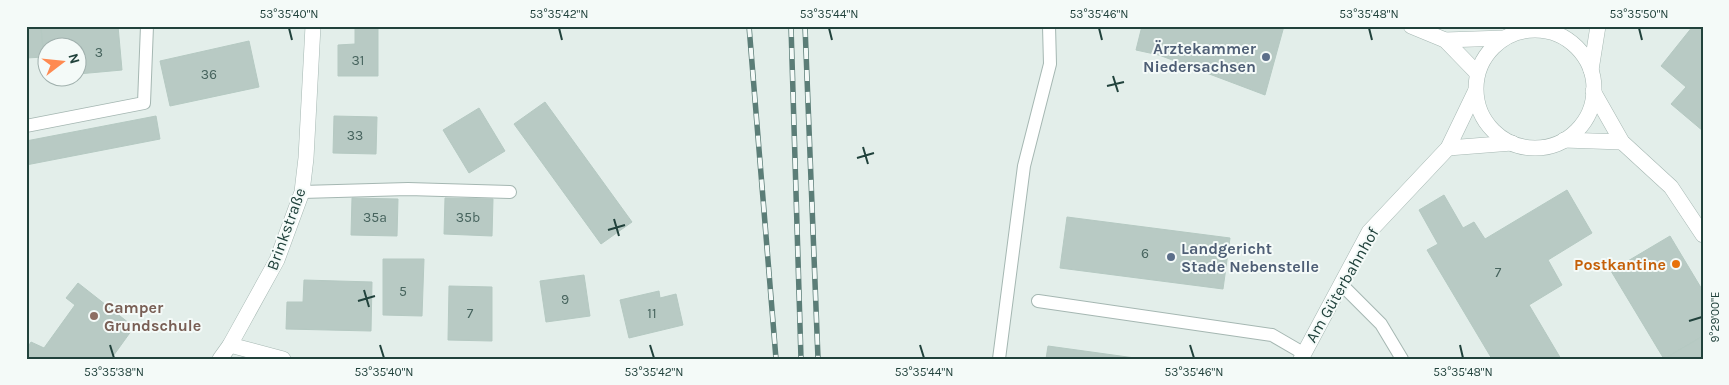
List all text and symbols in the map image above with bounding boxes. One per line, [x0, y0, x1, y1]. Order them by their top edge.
text: 53°35'40"N [259, 7, 319, 21]
text: 53°35'42"N [530, 7, 588, 21]
text: 53°35'44"N [800, 7, 858, 21]
text: 53°35'46"N [1070, 7, 1128, 21]
text: 53°35'48"N [1339, 7, 1399, 21]
text: 53°35'50"N [1609, 7, 1669, 21]
north arrow [38, 38, 88, 88]
place label: Ärztekammer Niedersachsen [1143, 39, 1257, 76]
house number: 3 [95, 44, 103, 61]
text: N [64, 51, 84, 66]
marker: Ärztekammer Niedersachsen [1260, 51, 1272, 63]
house number: 31 [352, 52, 364, 69]
house number: 36 [201, 66, 217, 83]
house number: 33 [347, 127, 363, 144]
street label: Brinkstraße [262, 185, 310, 273]
house number: 35a [363, 209, 387, 226]
house number: 35b [456, 209, 480, 226]
street label: Am Güterbahnhof [1301, 224, 1383, 346]
place label: Landgericht Stade Nebenstelle [1181, 239, 1319, 276]
house number: 6 [1141, 245, 1149, 262]
marker: Landgericht Stade Nebenstelle [1165, 251, 1177, 263]
place label: Postkantine [1574, 255, 1666, 274]
marker: Postkantine [1670, 258, 1682, 270]
house number: 7 [1495, 264, 1502, 281]
house number: 5 [399, 283, 407, 300]
house number: 9 [561, 291, 569, 308]
text: 9°29'00"E [1708, 291, 1722, 343]
place label: Camper Grundschule [104, 298, 201, 335]
house number: 7 [467, 305, 474, 322]
house number: 11 [647, 305, 657, 322]
marker: Camper Grundschule [88, 310, 100, 322]
text: 53°35'38"N [84, 365, 144, 379]
text: 53°35'40"N [354, 365, 414, 379]
text: 53°35'42"N [625, 365, 683, 379]
text: 53°35'44"N [895, 365, 953, 379]
text: 53°35'46"N [1165, 365, 1223, 379]
text: 53°35'48"N [1433, 365, 1493, 379]

